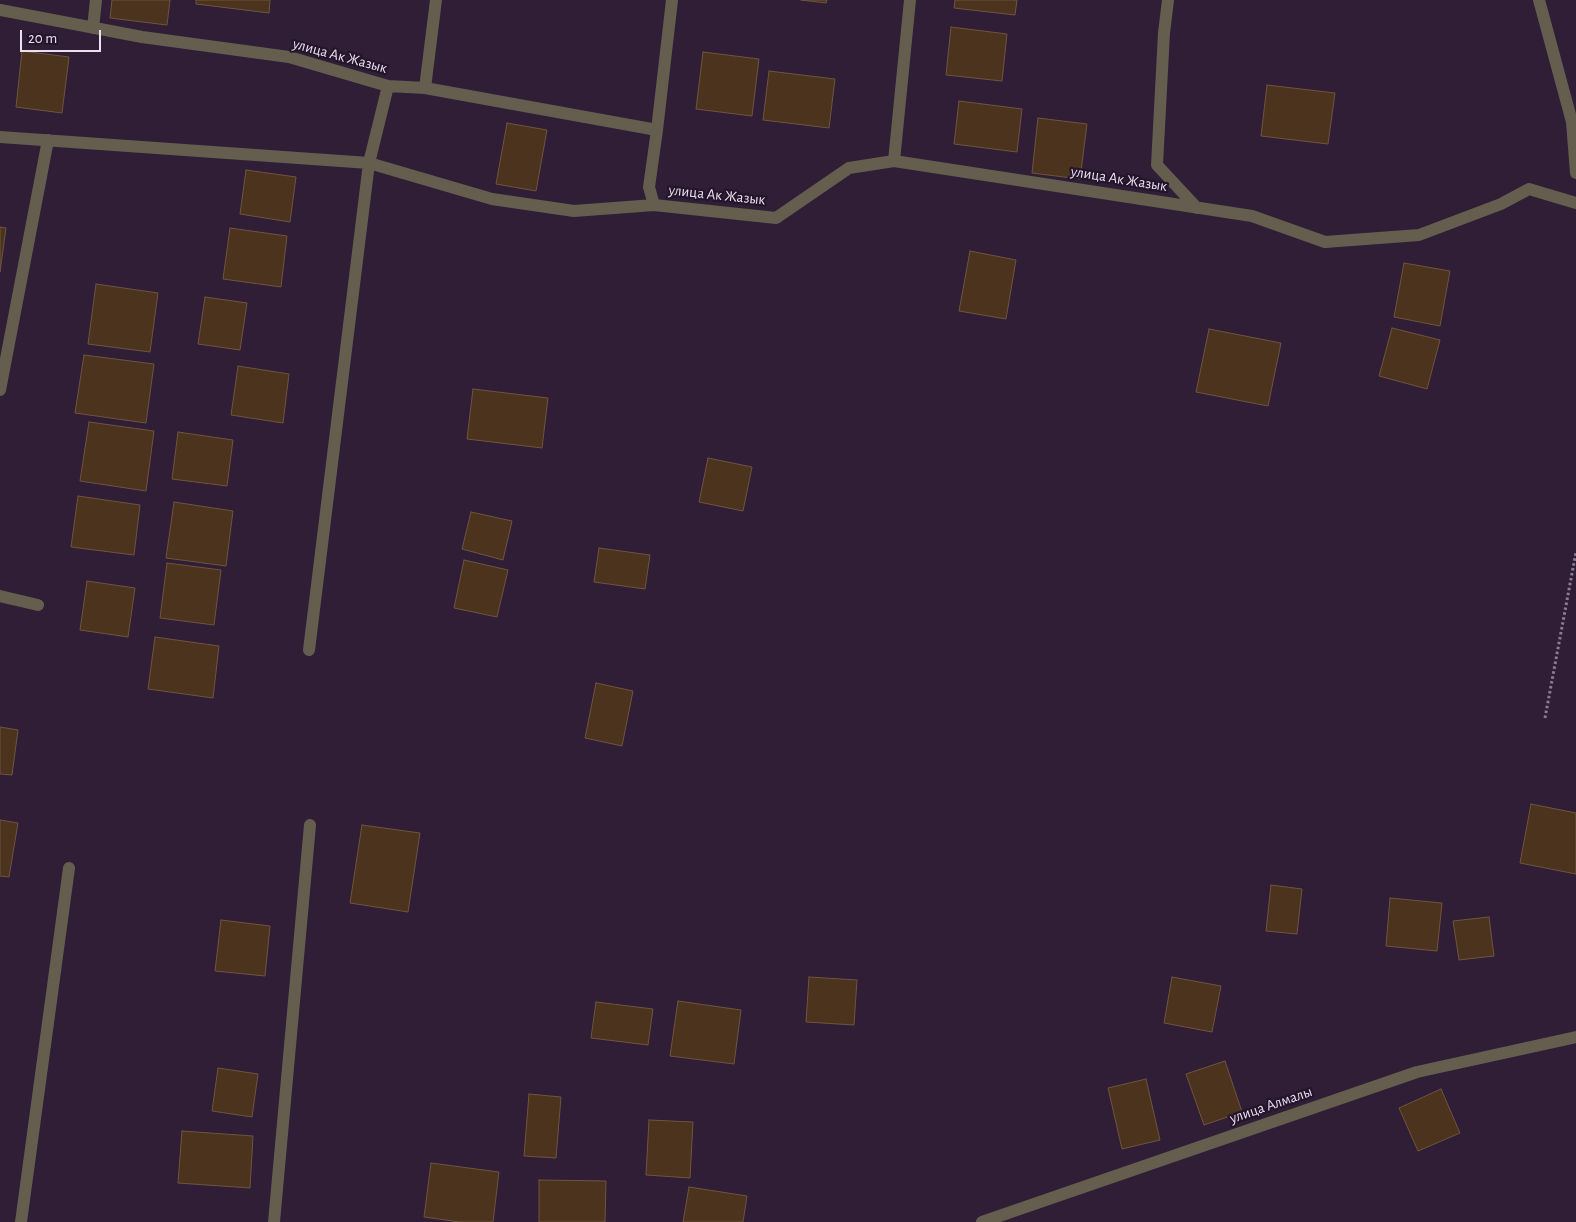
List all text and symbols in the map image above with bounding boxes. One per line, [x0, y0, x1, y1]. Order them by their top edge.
scale bar [22, 20, 104, 52]
text: 20 m [28, 31, 57, 46]
street label: улица Ак Жазык [291, 35, 389, 77]
street label: улица Ак Жазык [1070, 163, 1168, 195]
street label: улица Ак Жазык [668, 181, 766, 209]
street label: улица Алмалы [1227, 1082, 1315, 1128]

